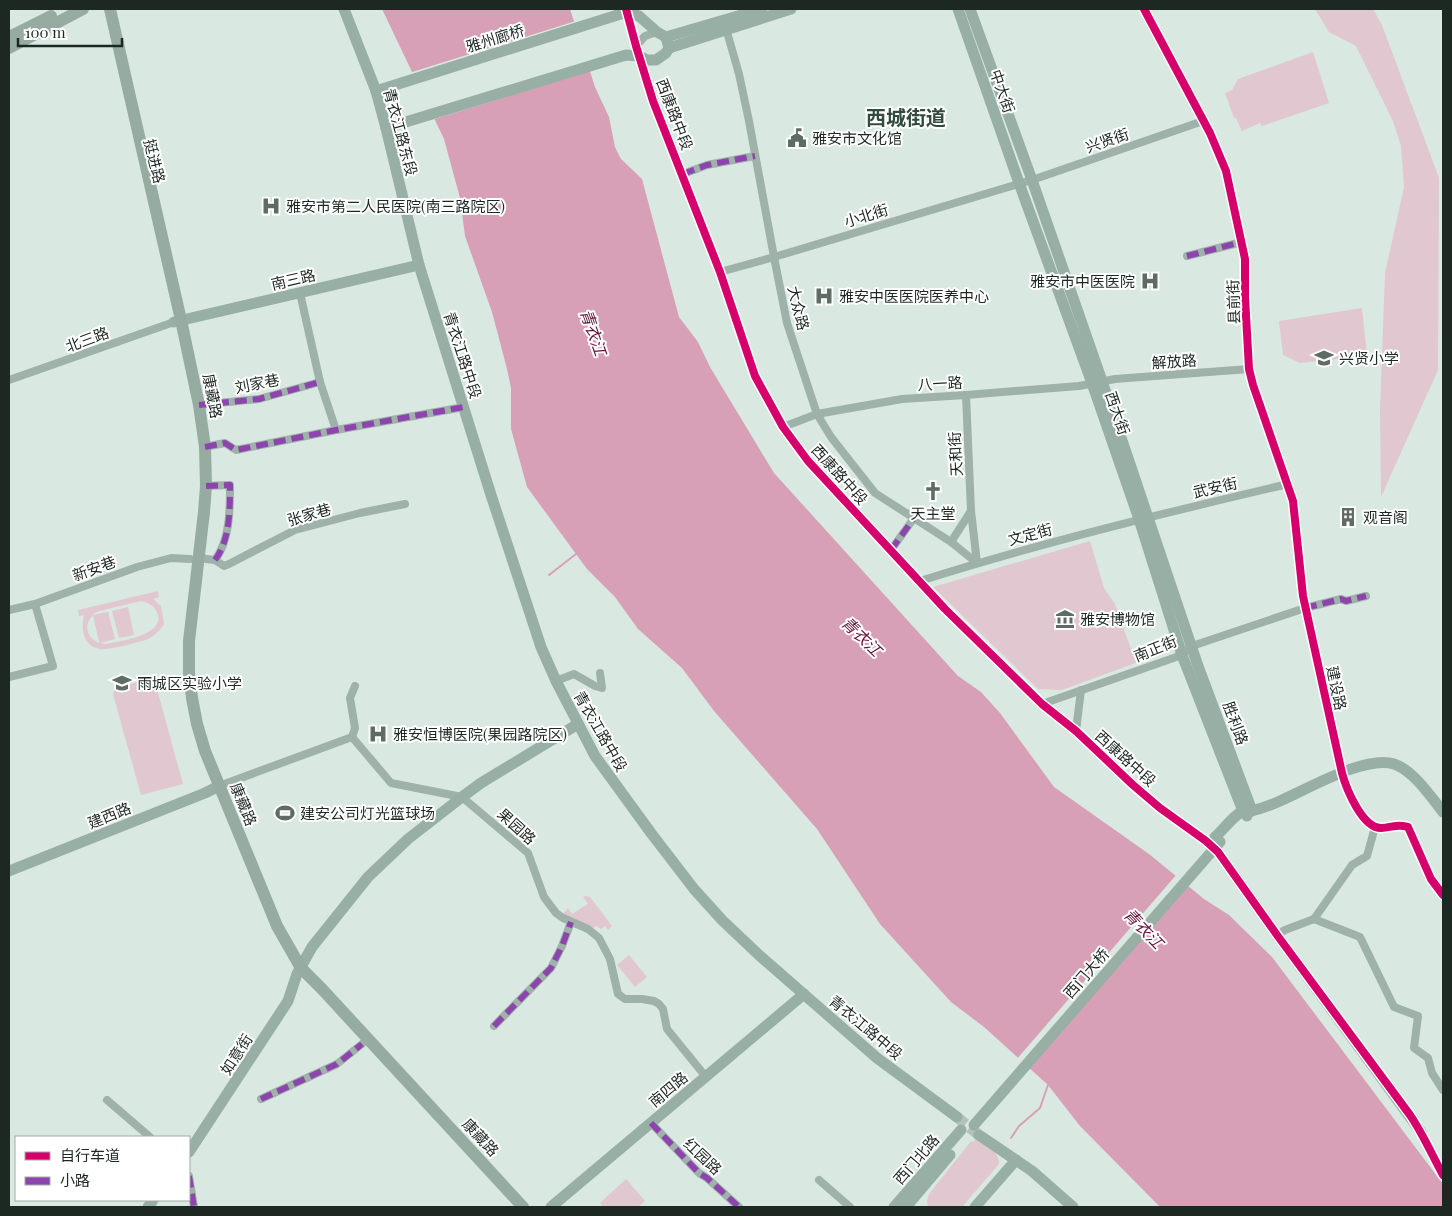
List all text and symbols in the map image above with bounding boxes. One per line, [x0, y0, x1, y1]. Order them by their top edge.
scale bar [18, 15, 121, 47]
street label: 雅州廊桥 [463, 20, 527, 56]
text: 100 m [25, 22, 66, 42]
street label: 中大街 [986, 66, 1020, 116]
street label: 西康路中段 [652, 75, 698, 153]
street label: 青衣江路东段 [380, 86, 422, 178]
district label: 西城街道 [866, 103, 946, 130]
street label: 兴贤街 [1082, 123, 1132, 157]
public building icon: 雅安市文化馆 [786, 127, 808, 149]
place label: 雅安市文化馆 [812, 128, 902, 148]
street label: 挺进路 [140, 137, 170, 185]
hospital icon: 雅安市第二人民医院(南三路院区) [260, 195, 282, 217]
place label: 雅安市第二人民医院(南三路院区) [286, 196, 505, 216]
street label: 小北街 [842, 199, 890, 231]
street label: 南三路 [269, 264, 317, 294]
hospital icon: 雅安市中医医院 [1139, 270, 1161, 292]
place label: 雅安市中医医院 [1030, 271, 1135, 291]
street label: 县前街 [1222, 279, 1244, 325]
street label: 大众路 [784, 284, 814, 332]
hospital icon: 雅安中医医院医养中心 [813, 285, 835, 307]
place label: 雅安中医医院医养中心 [839, 286, 989, 306]
water label: 青衣江 [576, 306, 612, 360]
street label: 青衣江路中段 [440, 309, 486, 401]
street label: 北三路 [62, 322, 112, 356]
school or university icon: 兴贤小学 [1313, 347, 1335, 369]
place label: 兴贤小学 [1339, 348, 1399, 368]
street label: 解放路 [1151, 349, 1197, 373]
street label: 刘家巷 [233, 369, 281, 397]
street label: 康藏路 [199, 372, 227, 420]
street label: 八一路 [917, 372, 963, 394]
street label: 西大街 [1101, 388, 1135, 438]
street label: 天和街 [944, 431, 966, 477]
street label: 西康路中段 [807, 439, 873, 509]
street label: 武安街 [1191, 472, 1239, 502]
church icon: 天主堂 [922, 480, 944, 502]
street label: 张家巷 [285, 498, 333, 530]
place label: 天主堂 [910, 503, 956, 523]
building icon: 观音阁 [1337, 506, 1359, 528]
place label: 观音阁 [1363, 507, 1408, 527]
street label: 文定街 [1006, 519, 1054, 549]
street label: 新安巷 [69, 551, 119, 585]
museum icon: 雅安博物馆 [1054, 608, 1076, 630]
place label: 雅安博物馆 [1080, 609, 1155, 629]
water label: 青衣江 [837, 612, 888, 662]
street label: 南正街 [1130, 630, 1180, 666]
street label: 建设路 [1323, 664, 1351, 712]
school or university icon: 雨城区实验小学 [111, 672, 133, 694]
place label: 雨城区实验小学 [137, 673, 242, 693]
street label: 青衣江路中段 [570, 687, 632, 775]
street label: 胜利路 [1219, 698, 1253, 748]
hospital icon: 雅安恒博医院(果园路院区) [367, 723, 389, 745]
place label: 雅安恒博医院(果园路院区) [393, 724, 567, 744]
street label: 西康路中段 [1091, 725, 1161, 791]
street label: 康藏路 [226, 779, 262, 829]
street label: 建西路 [84, 797, 134, 833]
sports icon: 建安公司灯光篮球场 [274, 802, 296, 824]
place label: 建安公司灯光篮球场 [300, 803, 435, 823]
street label: 果园路 [494, 804, 540, 848]
water label: 青衣江 [1120, 903, 1170, 954]
street label: 西门大桥 [1059, 944, 1113, 1002]
street label: 青衣江路中段 [825, 990, 907, 1064]
street label: 如意街 [215, 1030, 257, 1078]
street label: 南四路 [644, 1067, 692, 1111]
street label: 康藏路 [458, 1114, 504, 1160]
street label: 西门北路 [889, 1130, 943, 1188]
street label: 红园路 [680, 1133, 726, 1179]
legend [15, 1136, 190, 1201]
text: 自行车道 [60, 1145, 120, 1165]
text: 小路 [60, 1170, 90, 1190]

